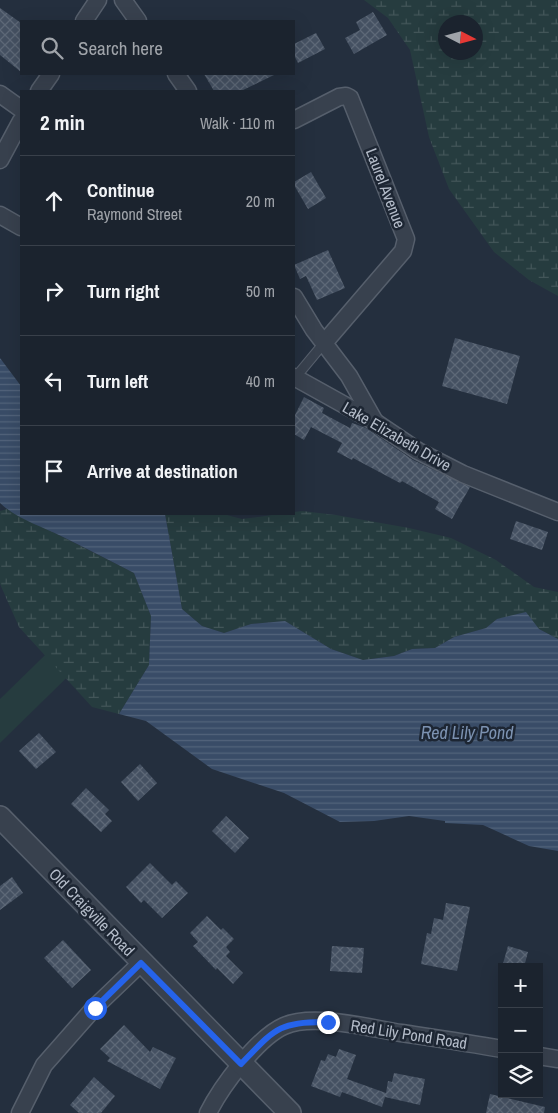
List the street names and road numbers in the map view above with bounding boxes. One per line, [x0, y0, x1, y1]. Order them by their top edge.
street label: Laurel Avenue [361, 145, 411, 231]
street label: Lake Elizabeth Drive [339, 396, 455, 476]
street label: Old Craigville Road [44, 863, 140, 961]
street label: Red Lily Pond Road [349, 1014, 469, 1054]

